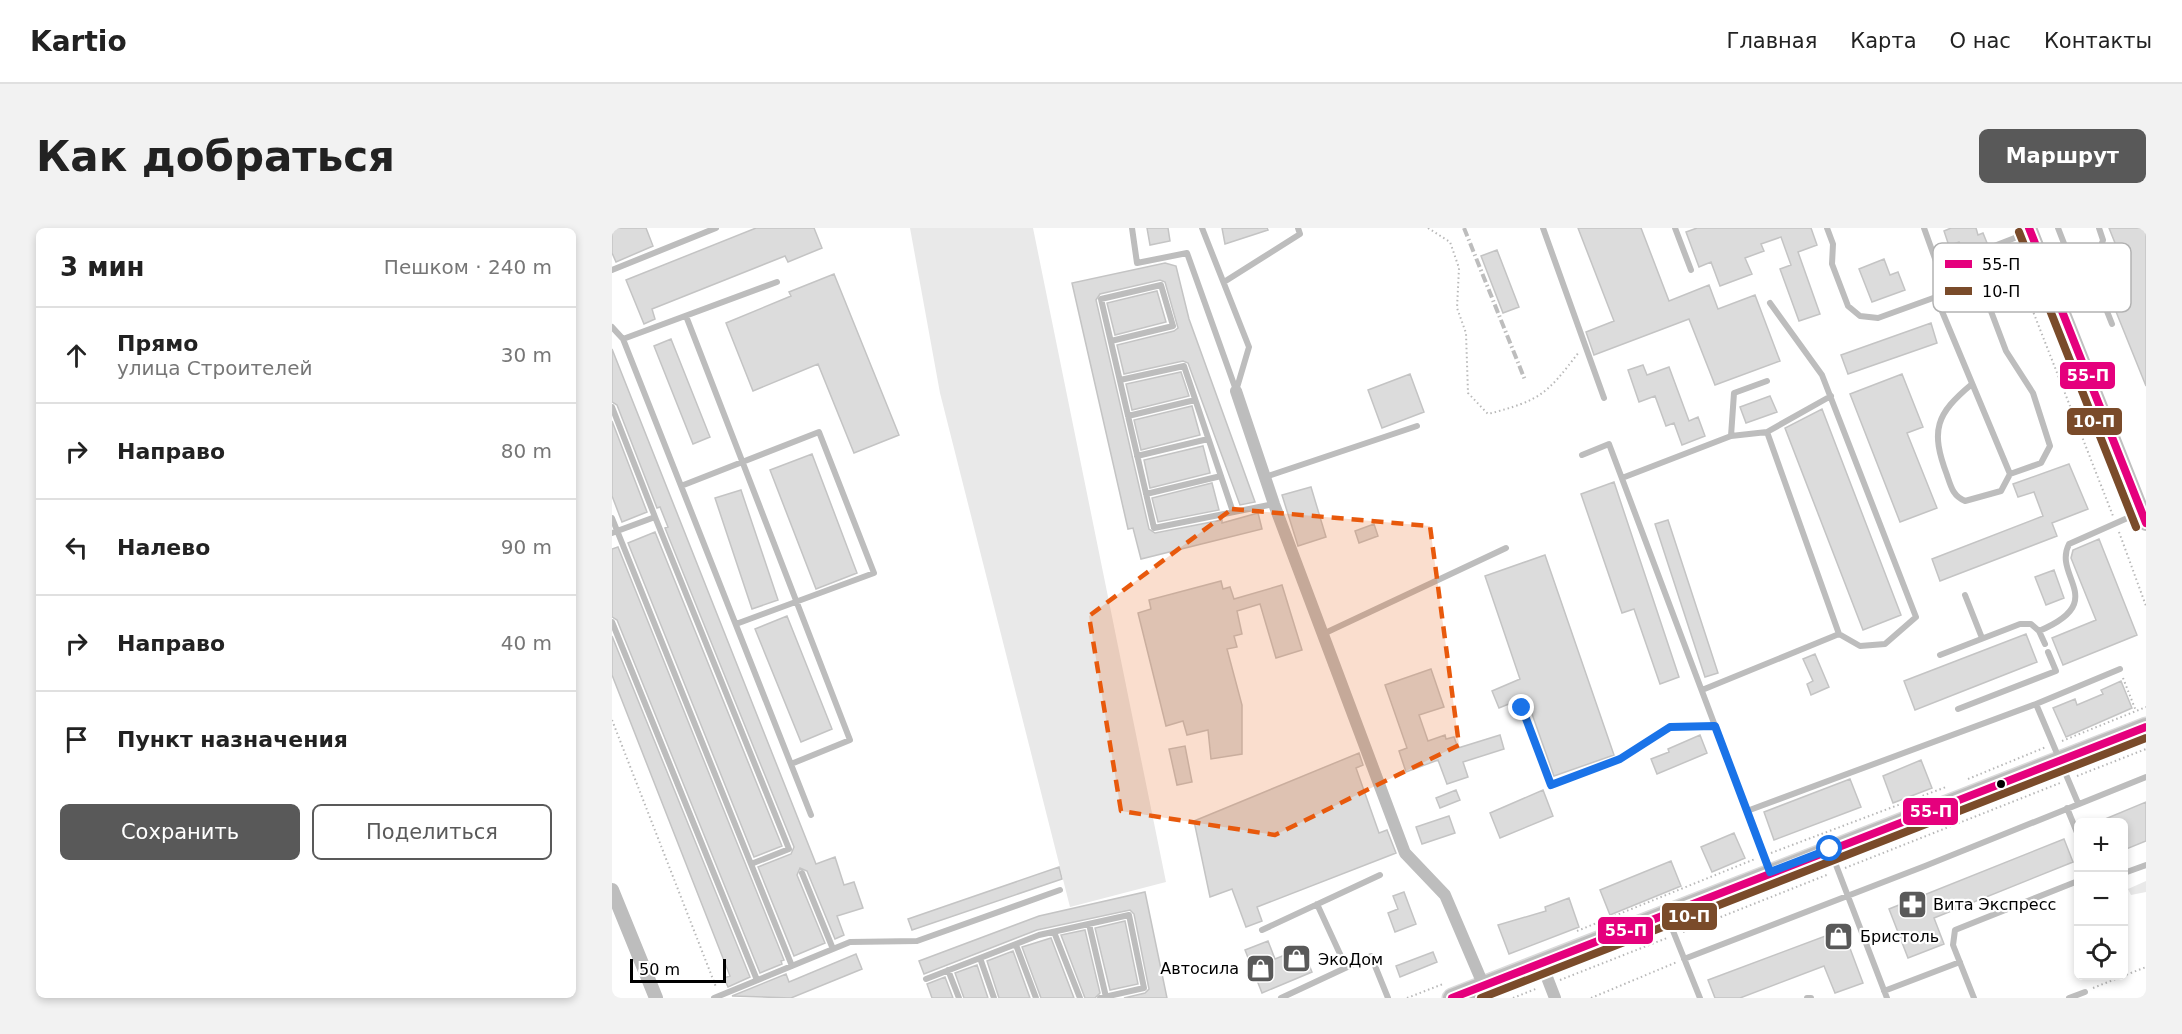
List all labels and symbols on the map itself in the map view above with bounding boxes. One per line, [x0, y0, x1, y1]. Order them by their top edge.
legend [1933, 243, 2131, 312]
text: 55-П [1982, 255, 2020, 274]
text: 10-П [1982, 282, 2020, 301]
line badge: 55-П [2059, 361, 2116, 390]
text: 55-П [2067, 366, 2109, 385]
line badge: 10-П [2066, 407, 2123, 436]
text: 10-П [2073, 412, 2115, 431]
route end [1508, 694, 1534, 720]
unlabelled marker [1995, 778, 2007, 790]
line badge: 55-П [1902, 797, 1959, 826]
text: 55-П [1910, 802, 1952, 821]
route start [1816, 835, 1842, 861]
pharmacy icon: Вита Экспресс [1896, 888, 1928, 920]
place label: Вита Экспресс [1933, 895, 2056, 914]
line badge: 10-П [1661, 902, 1718, 931]
text: 10-П [1668, 907, 1710, 926]
line badge: 55-П [1597, 916, 1654, 945]
shop icon: Бристоль [1823, 920, 1855, 952]
text: 55-П [1605, 921, 1647, 940]
place label: Бристоль [1860, 927, 1939, 946]
shop icon: ЭкоДом [1281, 943, 1313, 975]
place label: ЭкоДом [1318, 950, 1383, 969]
shop icon: Автосила [1244, 952, 1276, 984]
scale bar [630, 956, 726, 984]
place label: Автосила [1160, 959, 1239, 978]

